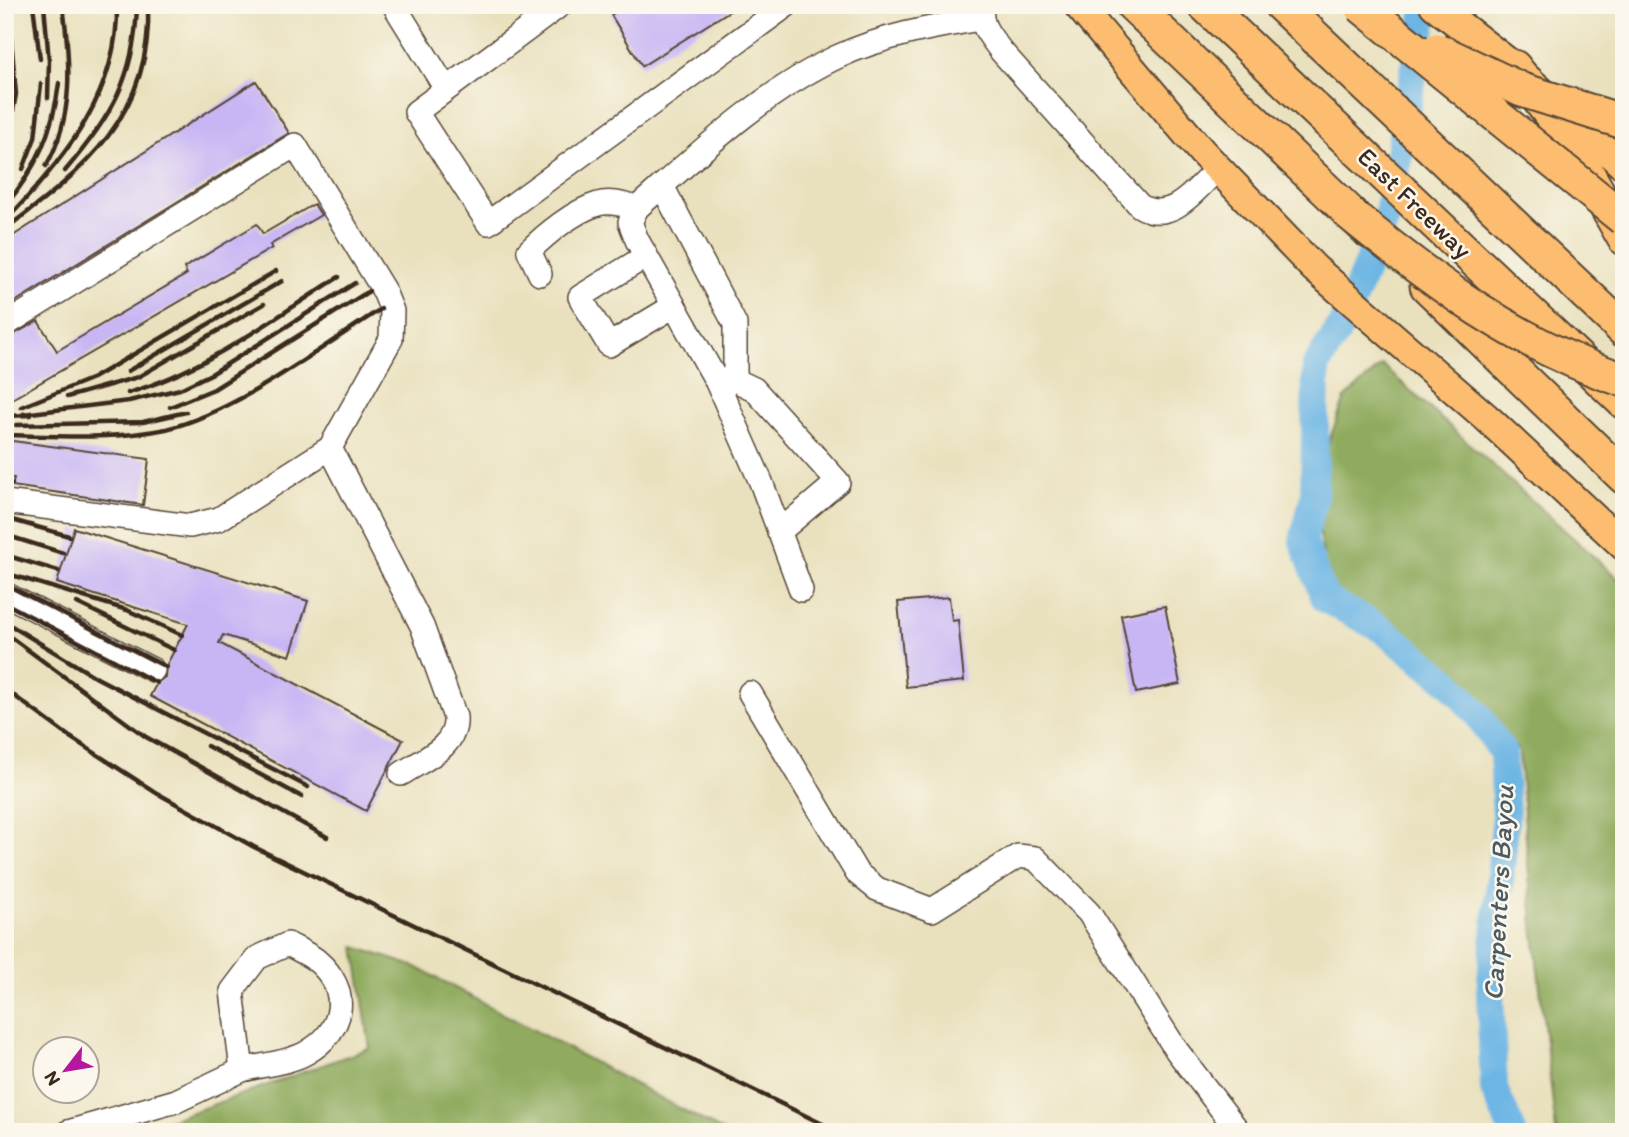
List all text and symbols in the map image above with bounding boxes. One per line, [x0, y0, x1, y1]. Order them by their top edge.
street label: East Freeway [1351, 140, 1479, 266]
water label: Carpenters Bayou [1475, 784, 1521, 1002]
north arrow [32, 1036, 102, 1106]
text: N [39, 1067, 65, 1090]

